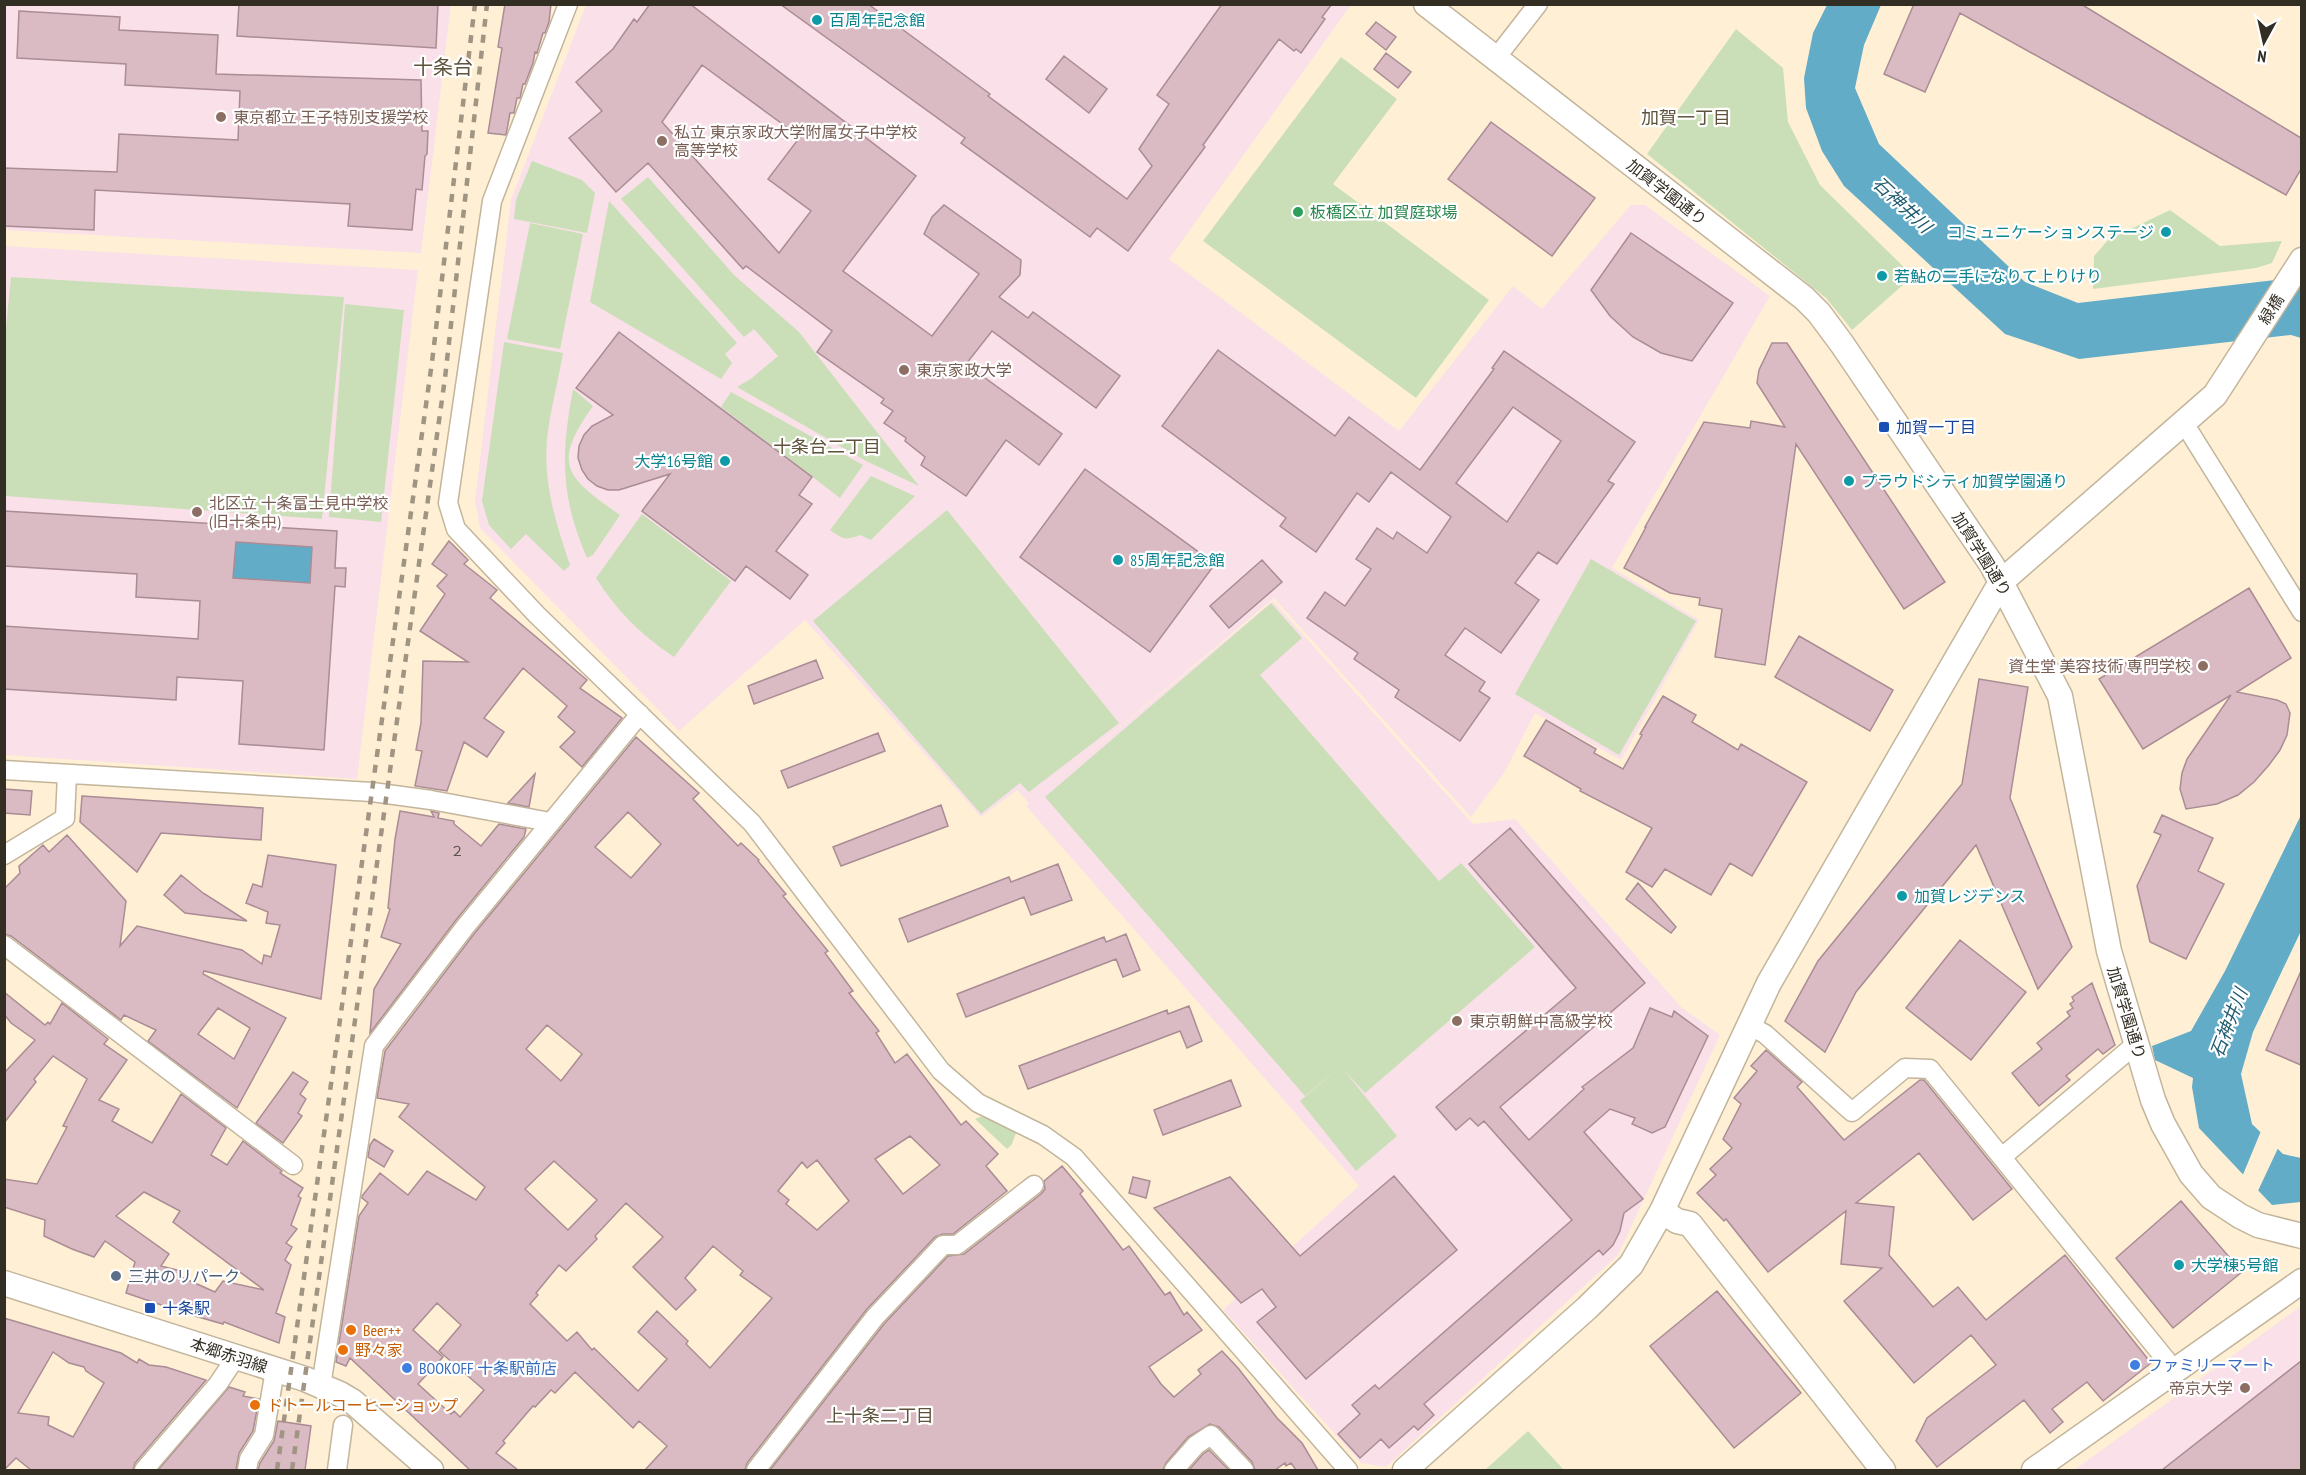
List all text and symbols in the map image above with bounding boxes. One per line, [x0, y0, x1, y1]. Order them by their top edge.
place label: 百周年記念館 [829, 10, 925, 30]
north arrow [2234, 12, 2294, 72]
marker: 百周年記念館 [810, 13, 824, 27]
text: N [2256, 46, 2268, 67]
district label: 十条台 [413, 54, 473, 80]
district label: 加賀一丁目 [1641, 106, 1731, 129]
place label: 東京都立 王子特別支援学校 [233, 107, 428, 127]
marker: 東京都立 王子特別支援学校 [214, 110, 228, 124]
place label: 私立 東京家政大学附属女子中学校 高等学校 [674, 122, 917, 160]
marker: 私立 東京家政大学附属女子中学校 高等学校 [655, 134, 669, 148]
street label: 加賀学園通り [1623, 155, 1711, 229]
water label: 石神井川 [1868, 172, 1938, 239]
place label: 板橋区立 加賀庭球場 [1310, 202, 1457, 222]
marker: 板橋区立 加賀庭球場 [1291, 205, 1305, 219]
place label: コミュニケーションステージ [1947, 222, 2154, 242]
marker: コミュニケーションステージ [2159, 225, 2173, 239]
place label: 若鮎の二手になりて上りけり [1894, 266, 2102, 286]
marker: 若鮎の二手になりて上りけり [1875, 269, 1889, 283]
street label: 緑橋 [2254, 290, 2288, 328]
place label: 東京家政大学 [916, 360, 1012, 380]
marker: 東京家政大学 [897, 363, 911, 377]
place label: 加賀一丁目 [1896, 417, 1976, 437]
marker: 加賀一丁目 [1877, 420, 1891, 434]
district label: 十条台二丁目 [773, 435, 881, 458]
place label: 大学16号館 [635, 451, 713, 471]
marker: 大学16号館 [718, 454, 732, 468]
place label: プラウドシティ加賀学園通り [1861, 471, 2068, 491]
marker: プラウドシティ加賀学園通り [1842, 474, 1856, 488]
place label: 北区立 十条富士見中学校 (旧十条中) [209, 493, 388, 531]
marker: 北区立 十条富士見中学校 (旧十条中) [190, 505, 204, 519]
street label: 加賀学園通り [1948, 508, 2016, 600]
place label: 85周年記念館 [1130, 550, 1224, 570]
marker: 85周年記念館 [1111, 553, 1125, 567]
place label: 資生堂 美容技術 専門学校 [2008, 656, 2191, 676]
marker: 資生堂 美容技術 専門学校 [2196, 659, 2210, 673]
house number: ２ [450, 842, 464, 860]
place label: 加賀レジデンス [1914, 886, 2026, 906]
marker: 加賀レジデンス [1895, 889, 1909, 903]
street label: 加賀学園通り [2103, 964, 2151, 1062]
water label: 石神井川 [2205, 983, 2253, 1061]
place label: 東京朝鮮中高級学校 [1469, 1011, 1613, 1031]
marker: 東京朝鮮中高級学校 [1450, 1014, 1464, 1028]
place label: 大学棟5号館 [2191, 1255, 2278, 1275]
marker: 大学棟5号館 [2172, 1258, 2186, 1272]
place label: 三井のリパーク [128, 1266, 240, 1286]
marker: 三井のリパーク [109, 1269, 123, 1283]
place label: 十条駅 [162, 1298, 210, 1318]
marker: 十条駅 [143, 1301, 157, 1315]
place label: Beer++ [363, 1320, 402, 1340]
marker: Beer++ [344, 1323, 358, 1337]
street label: 本郷赤羽線 [188, 1333, 270, 1377]
place label: 野々家 [355, 1340, 403, 1360]
marker: 野々家 [336, 1343, 350, 1357]
place label: ファミリーマート [2147, 1355, 2275, 1375]
place label: BOOKOFF 十条駅前店 [419, 1358, 557, 1378]
marker: ファミリーマート [2128, 1358, 2142, 1372]
marker: BOOKOFF 十条駅前店 [400, 1361, 414, 1375]
place label: 帝京大学 [2169, 1378, 2233, 1398]
marker: 帝京大学 [2238, 1381, 2252, 1395]
place label: ドトールコーヒーショップ [267, 1395, 458, 1415]
marker: ドトールコーヒーショップ [248, 1398, 262, 1412]
district label: 上十条二丁目 [826, 1404, 934, 1427]

